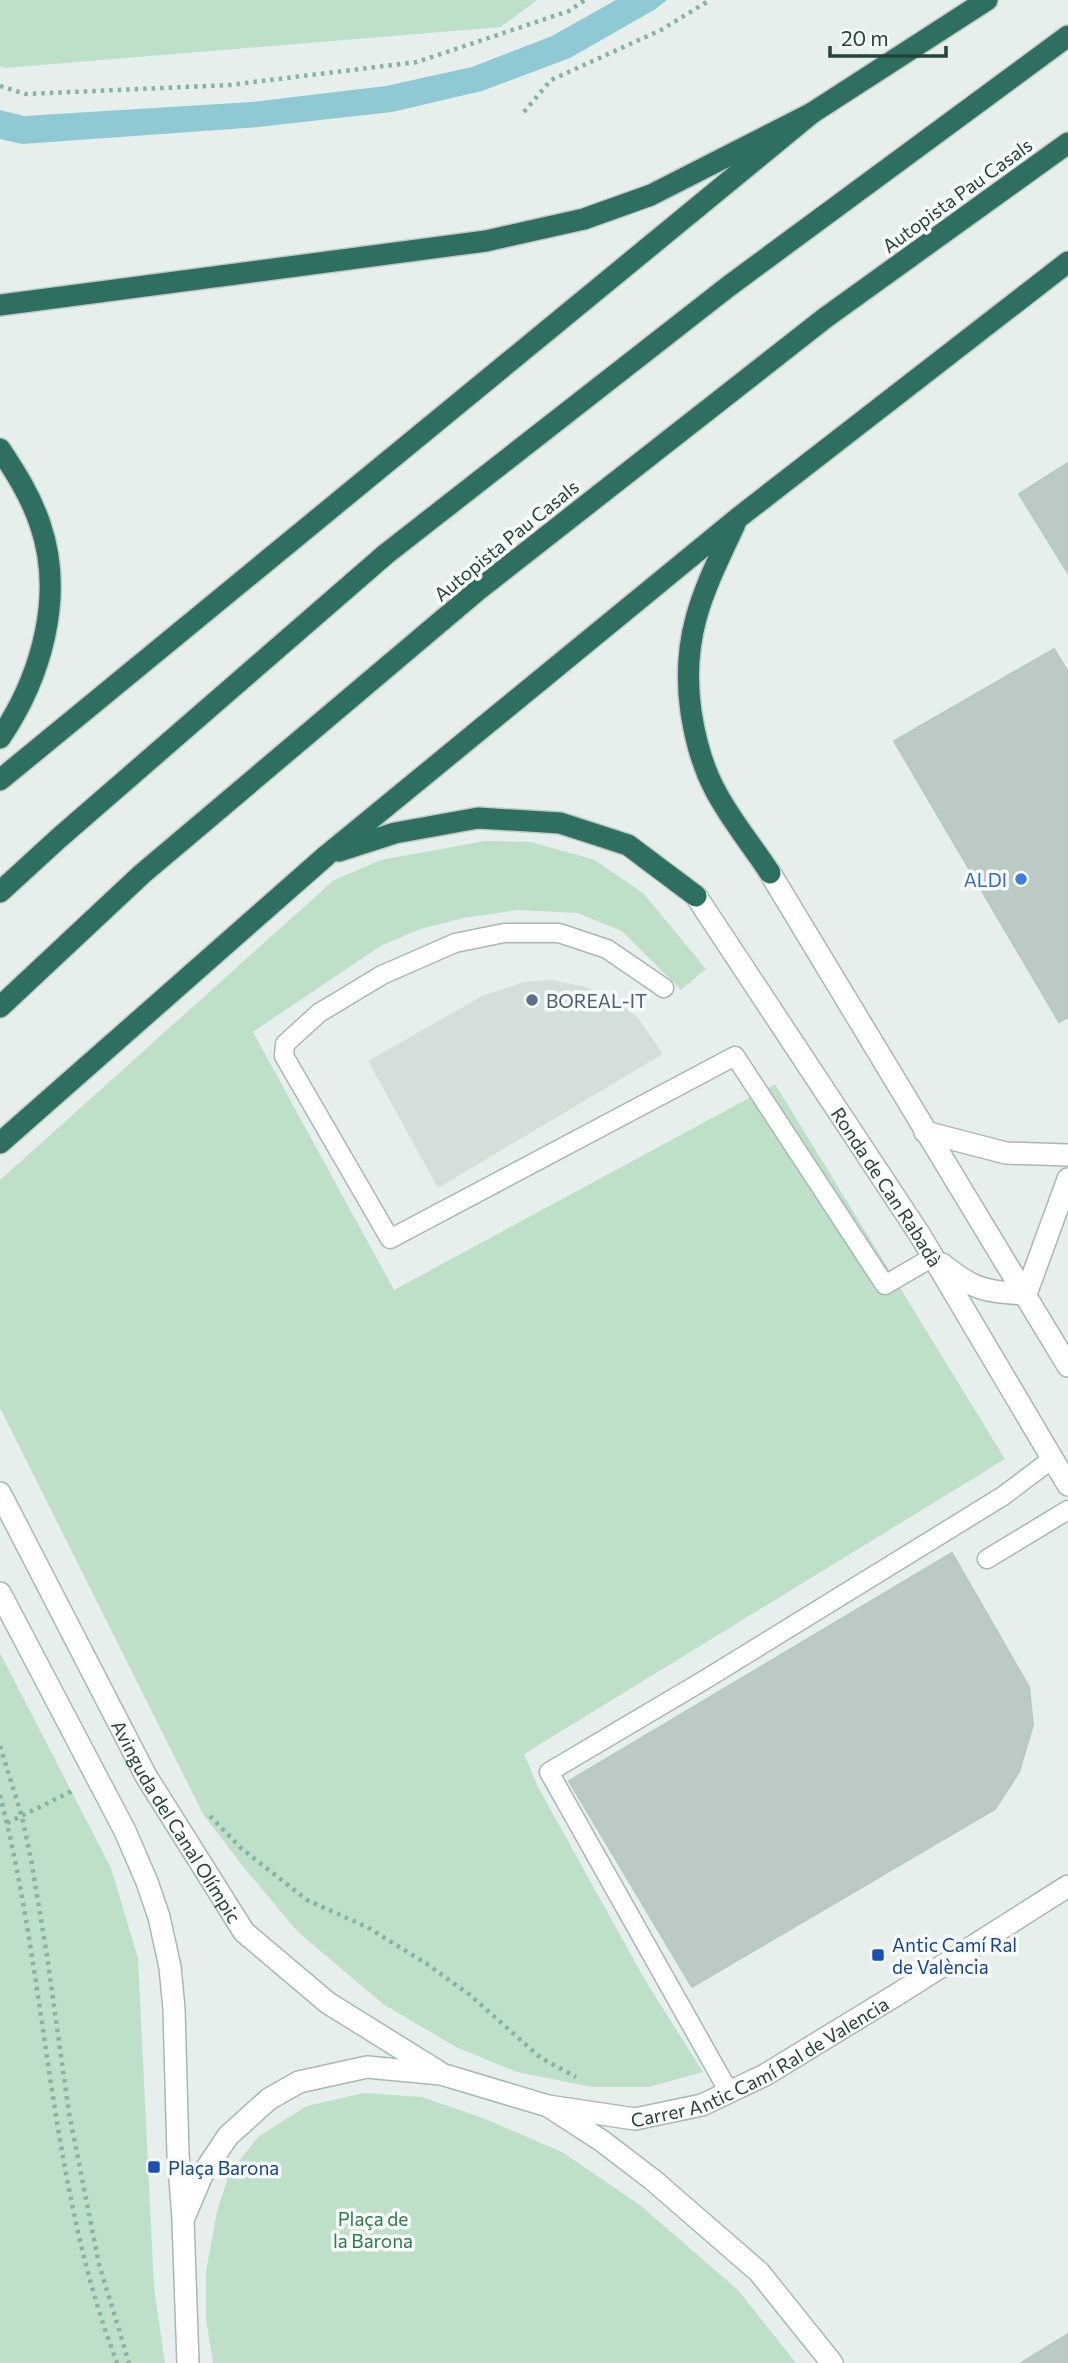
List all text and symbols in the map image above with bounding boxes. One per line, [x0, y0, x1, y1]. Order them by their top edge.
scale bar [830, 14, 946, 58]
text: 20 m [841, 25, 889, 50]
street label: Autopista Pau Casals [878, 133, 1036, 257]
street label: Autopista Pau Casals [429, 475, 583, 605]
place label: ALDI [964, 868, 1007, 891]
marker: ALDI [1013, 871, 1029, 887]
place label: BOREAL-IT [546, 989, 647, 1012]
marker: BOREAL-IT [524, 992, 540, 1008]
street label: Ronda de Can Rabadà [827, 1103, 947, 1271]
street label: Avinguda del Canal Olímpic [107, 1716, 247, 1927]
place label: Antic Camí Ral de València [892, 1933, 1017, 1978]
marker: Antic Camí Ral de València [870, 1947, 886, 1963]
street label: Carrer Antic Camí Ral de Valencia [628, 1991, 892, 2131]
place label: Plaça Barona [168, 2156, 279, 2179]
marker: Plaça Barona [146, 2159, 162, 2175]
park label: Plaça de la Barona [333, 2207, 413, 2252]

